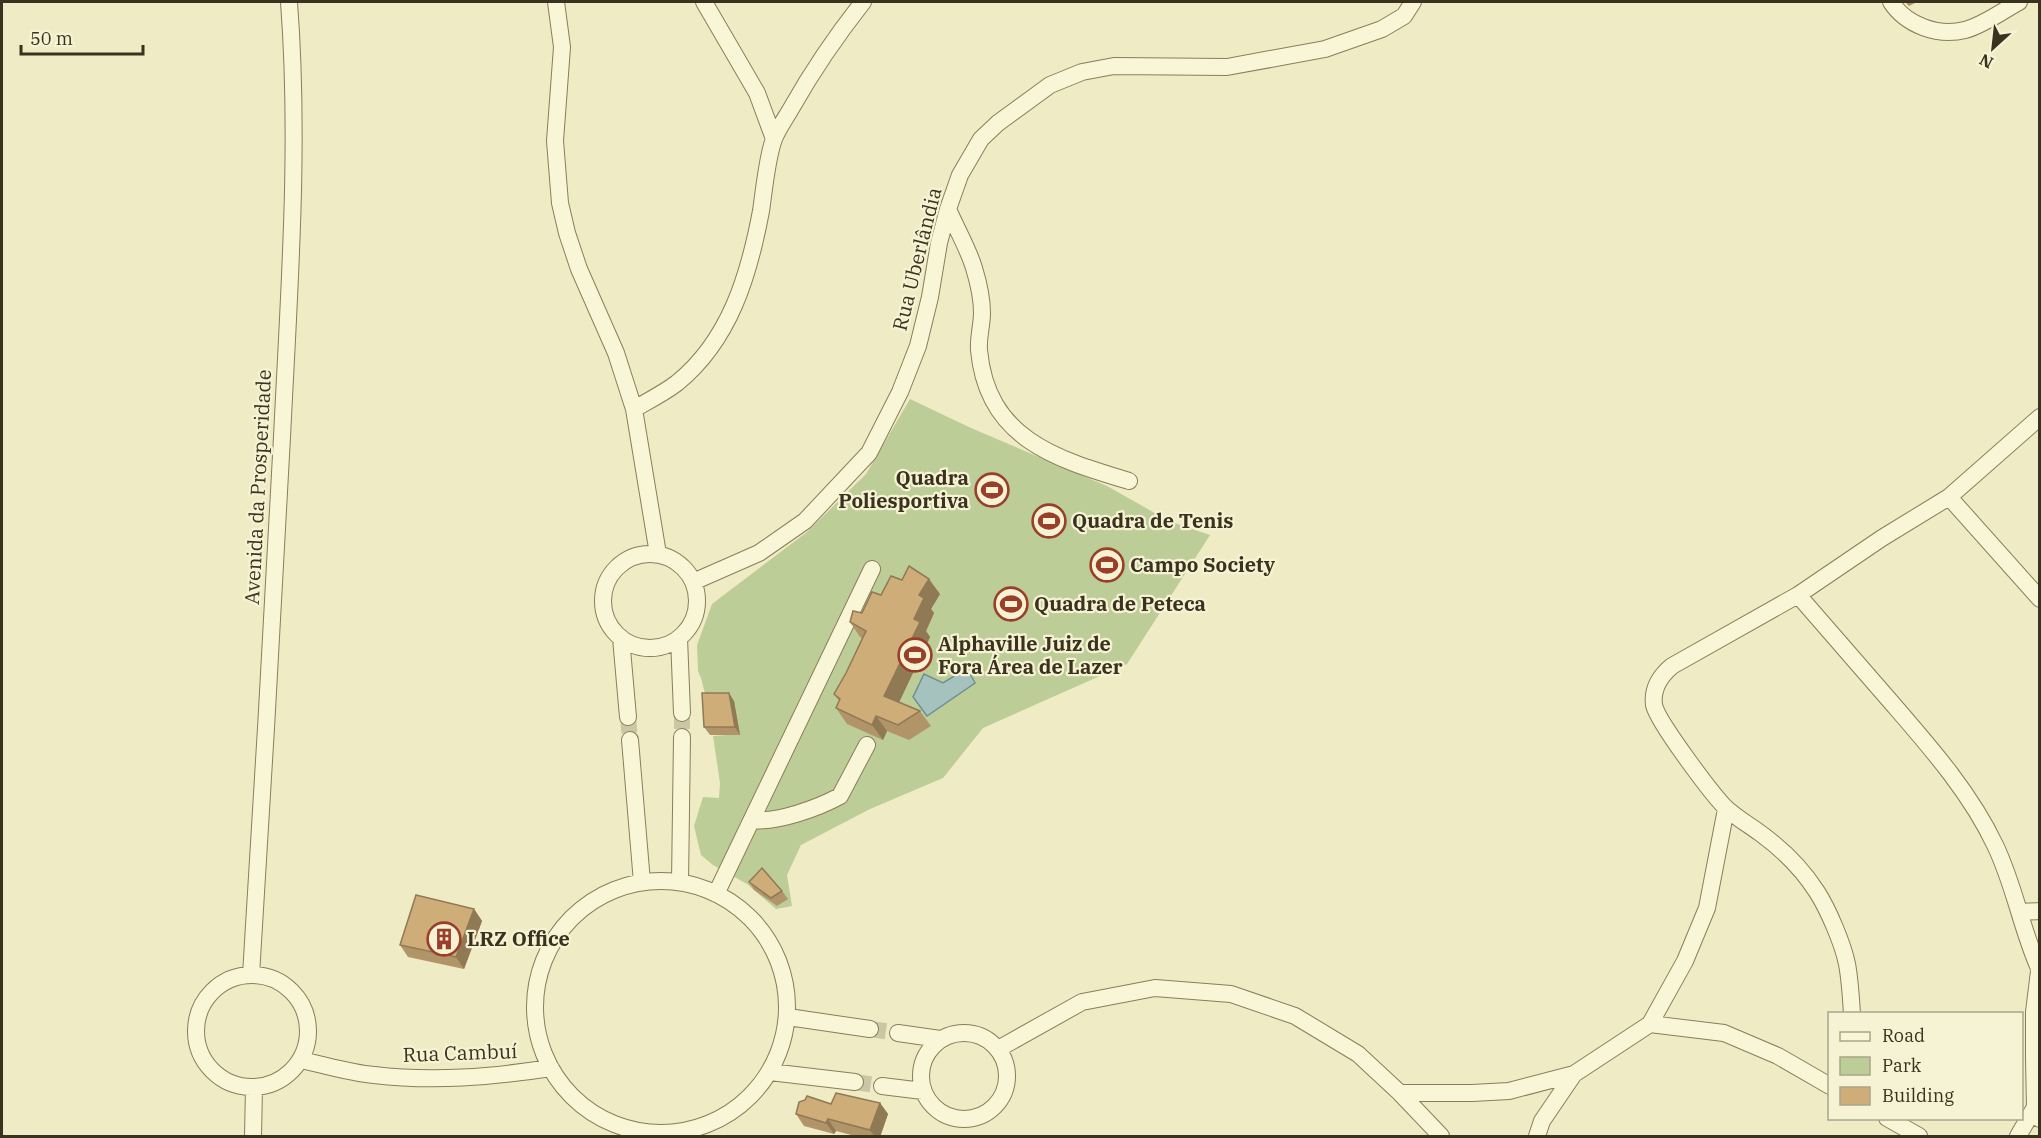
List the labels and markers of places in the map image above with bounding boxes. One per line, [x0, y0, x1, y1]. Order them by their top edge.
place label: Quadra Poliesportiva [838, 464, 969, 514]
sports icon: Quadra Poliesportiva [974, 472, 1010, 508]
sports icon: Quadra de Tenis [1031, 503, 1067, 539]
place label: Quadra de Tenis [1072, 507, 1233, 534]
sports icon: Campo Society [1089, 547, 1125, 583]
place label: Campo Society [1130, 551, 1276, 578]
sports icon: Quadra de Peteca [993, 586, 1029, 622]
place label: Quadra de Peteca [1034, 590, 1206, 617]
place label: Alphaville Juiz de Fora Área de Lazer [938, 630, 1123, 680]
sports icon: Alphaville Juiz de Fora Área de Lazer [897, 637, 933, 673]
building icon: LRZ Office [426, 921, 462, 957]
place label: LRZ Office [467, 925, 570, 952]

